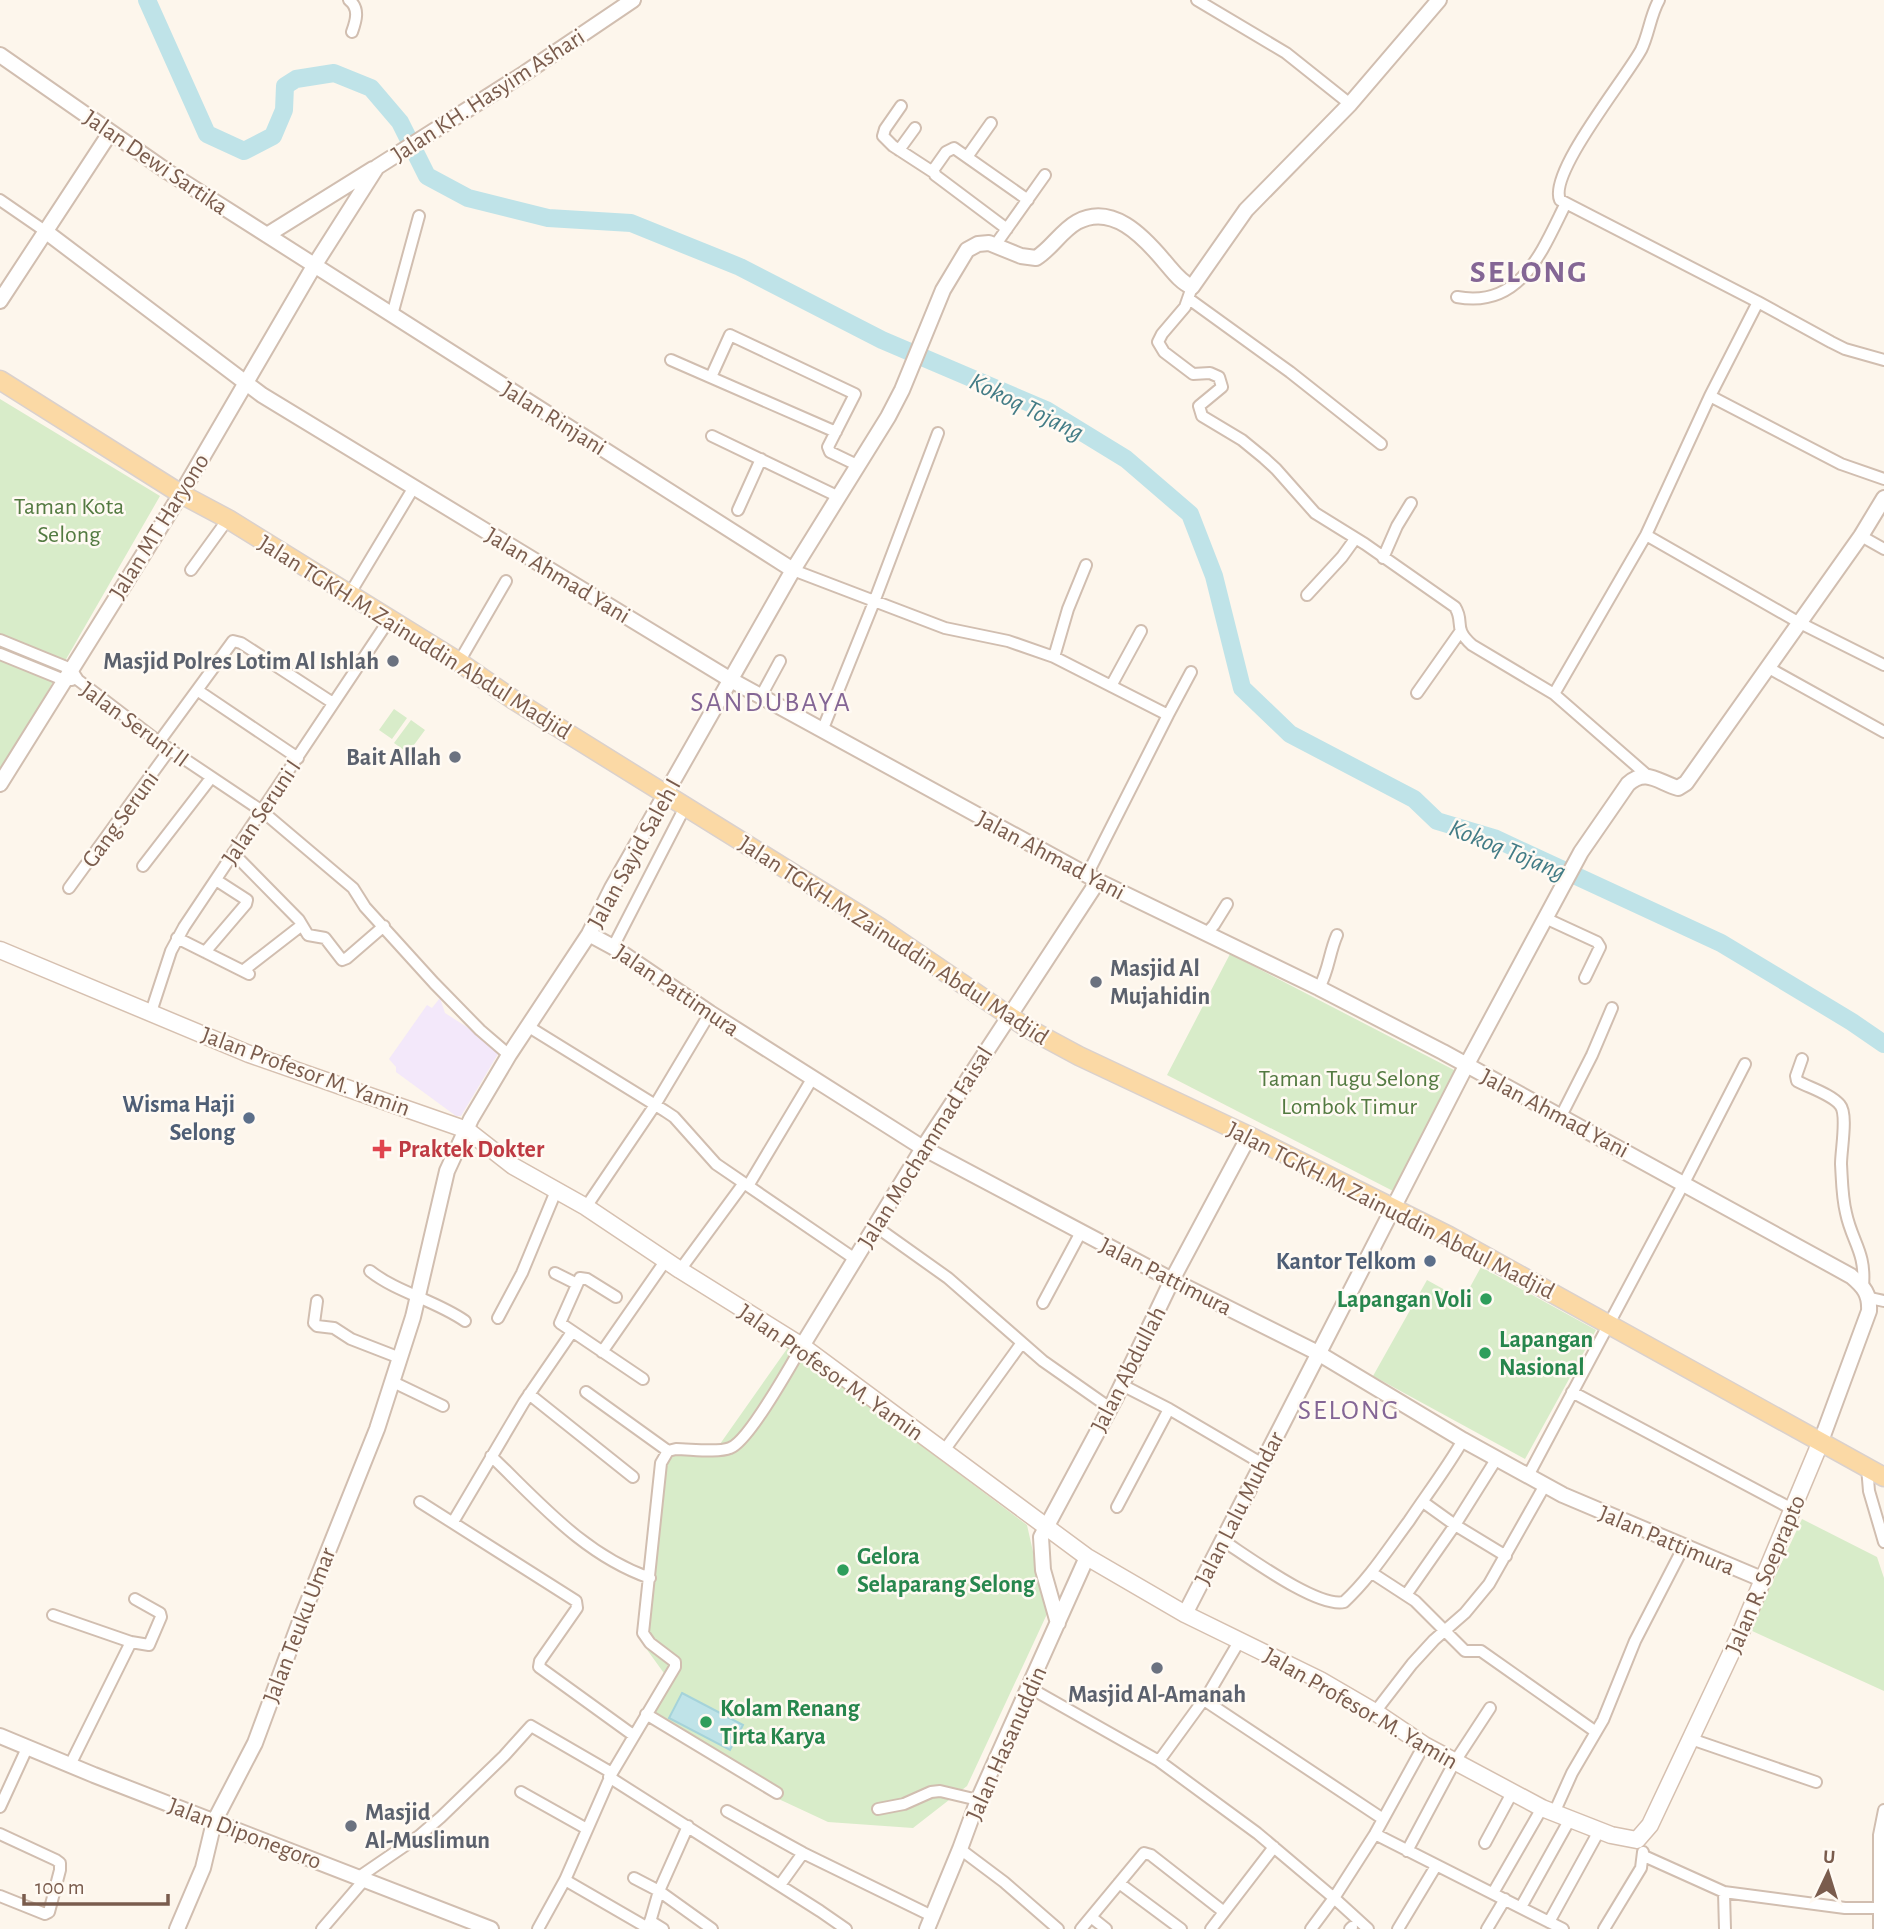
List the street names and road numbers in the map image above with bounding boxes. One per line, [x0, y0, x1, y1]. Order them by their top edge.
street label: Jalan KH. Hasyim Ashari [388, 25, 589, 167]
street label: Jalan Dewi Sartika [79, 106, 232, 220]
street label: Jalan Rinjani [497, 377, 610, 460]
street label: Jalan MT Haryono [106, 450, 214, 603]
street label: Jalan Ahmad Yani [481, 523, 634, 628]
street label: Jalan TGKH.M.Zainuddin Abdul Madjid [254, 531, 575, 744]
street label: Jalan Seruni II [76, 678, 193, 772]
street label: Jalan Seruni I [218, 756, 306, 870]
street label: Gang Seruni [78, 767, 164, 872]
street label: Jalan Sayid Saleh I [584, 775, 686, 932]
street label: Jalan Ahmad Yani [972, 807, 1129, 905]
street label: Jalan TGKH.M.Zainuddin Abdul Madjid [734, 832, 1053, 1050]
street label: Jalan Pattimura [610, 940, 743, 1041]
street label: Jalan Profesor M. Yamin [198, 1023, 413, 1121]
street label: Jalan Mochammad Faisal [854, 1043, 998, 1252]
street label: Jalan Ahmad Yani [1476, 1065, 1633, 1163]
street label: Jalan TGKH.M.Zainuddin Abdul Madjid [1223, 1118, 1558, 1304]
street label: Jalan Pattimura [1095, 1233, 1236, 1321]
street label: Jalan Profesor M. Yamin [733, 1300, 927, 1446]
street label: Jalan Abdullah [1087, 1303, 1171, 1436]
street label: Jalan Lalu Muhdar [1191, 1428, 1289, 1589]
street label: Jalan R. Soeprapto [1722, 1492, 1810, 1657]
street label: Jalan Pattimura [1595, 1502, 1738, 1580]
street label: Jalan Teuku Umar [259, 1544, 341, 1706]
street label: Jalan Profesor M. Yamin [1259, 1643, 1462, 1774]
street label: Jalan Hasanuddin [962, 1663, 1052, 1824]
street label: Jalan Diponegoro [165, 1794, 325, 1874]

